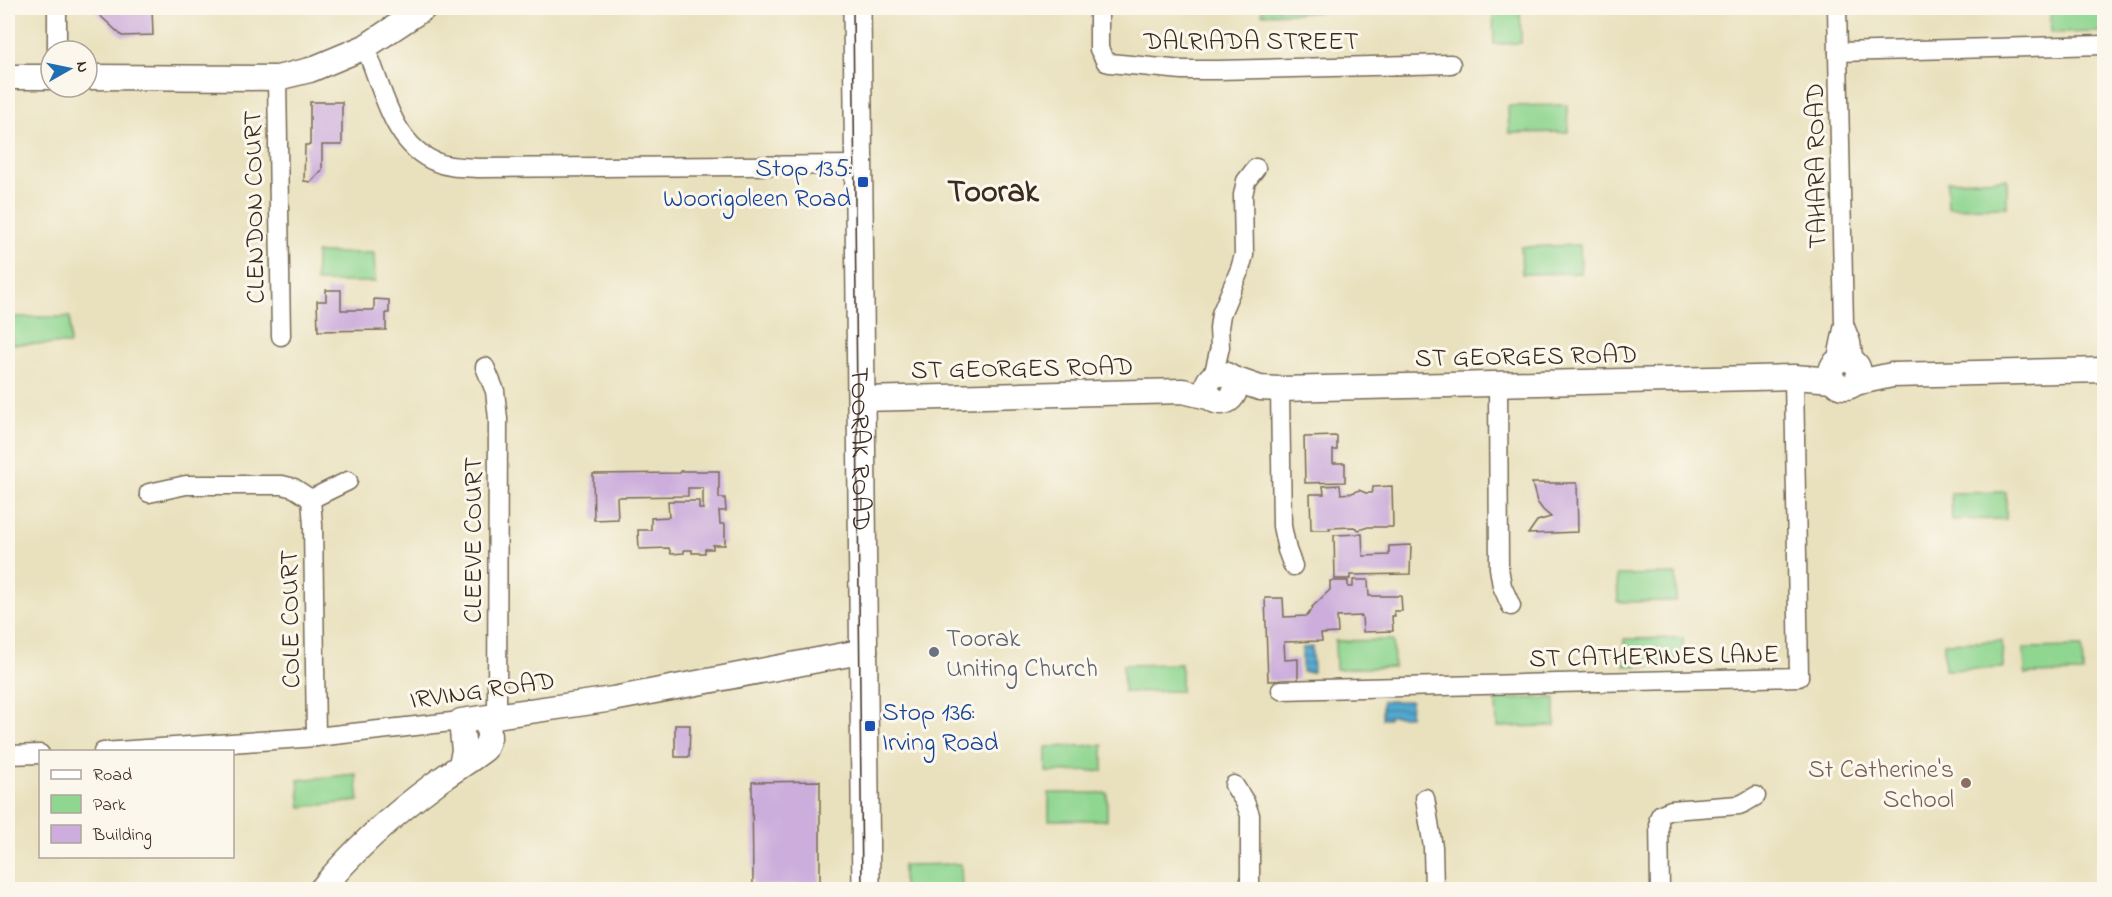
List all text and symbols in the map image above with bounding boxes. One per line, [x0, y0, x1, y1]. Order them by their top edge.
street label: DALRIADA STREET [1142, 24, 1359, 62]
north arrow [39, 39, 99, 99]
text: N [69, 60, 95, 74]
street label: TAHARA ROAD [1798, 83, 1838, 249]
street label: CLENDON COURT [235, 110, 277, 304]
place label: Stop 135: Woorigoleen Road [663, 151, 852, 219]
district label: Toorak [947, 170, 1040, 217]
marker: Stop 135: Woorigoleen Road [856, 175, 870, 189]
street label: ST GEORGES ROAD [1415, 337, 1638, 379]
street label: ST GEORGES ROAD [911, 349, 1134, 391]
street label: TOORAK ROAD [839, 367, 878, 531]
street label: CLEEVE COURT [456, 457, 494, 623]
street label: COLE COURT [272, 549, 312, 689]
place label: Toorak Uniting Church [946, 621, 1098, 689]
street label: ST CATHERINES LANE [1529, 637, 1779, 679]
marker: Toorak Uniting Church [927, 645, 941, 659]
street label: IRVING ROAD [407, 663, 557, 721]
place label: Stop 136: Irving Road [882, 695, 999, 763]
marker: Stop 136: Irving Road [863, 719, 877, 733]
legend [39, 750, 234, 858]
place label: St Catherine's School [1808, 752, 1954, 820]
text: Road [93, 763, 132, 789]
marker: St Catherine's School [1959, 776, 1973, 790]
text: Park [93, 793, 126, 819]
text: Building [92, 823, 152, 850]

